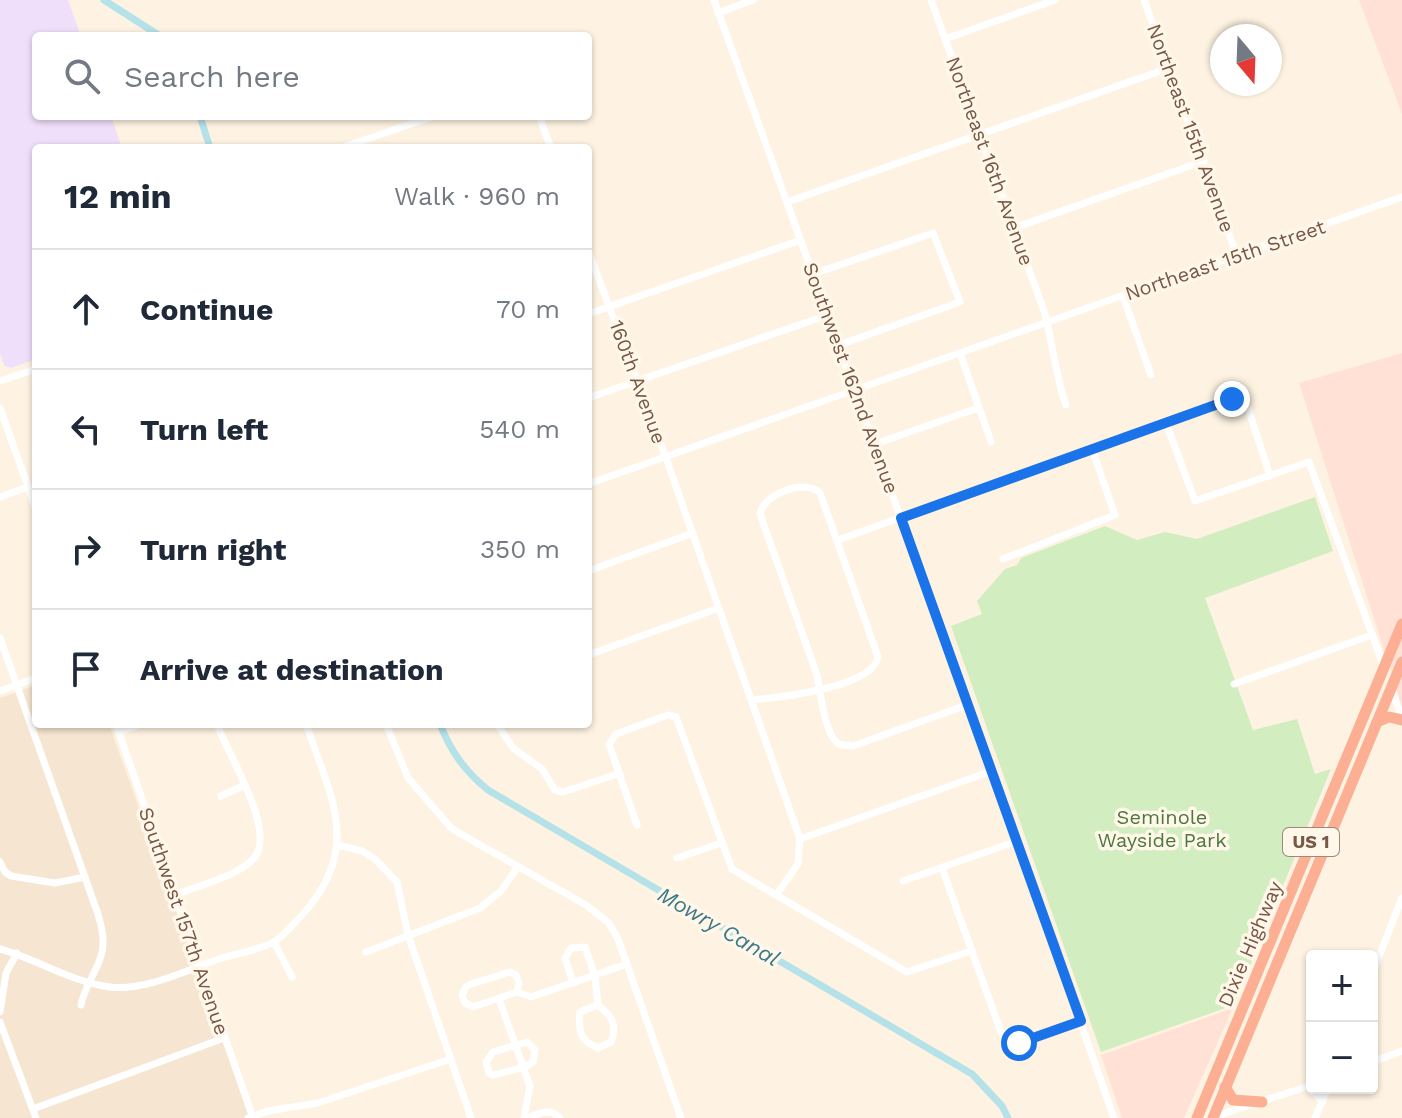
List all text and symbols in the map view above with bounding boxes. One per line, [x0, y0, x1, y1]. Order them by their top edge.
street label: Northeast 15th Avenue [1142, 21, 1240, 235]
north arrow [1210, 24, 1282, 96]
search box [32, 32, 592, 120]
street label: Northeast 16th Avenue [941, 53, 1039, 269]
icon: search [60, 54, 104, 98]
text: Search here [124, 59, 300, 94]
text: 12 min [64, 176, 172, 216]
text: Walk · 960 m [394, 181, 560, 211]
street label: Northeast 15th Street [1122, 214, 1329, 306]
street label: Southwest 162nd Avenue [798, 259, 904, 497]
icon: ahead [64, 287, 108, 331]
text: Continue [140, 292, 273, 327]
text: 70 m [496, 294, 560, 324]
street label: 160th Avenue [605, 317, 671, 447]
route end [1214, 381, 1250, 417]
icon: left [64, 407, 108, 451]
text: Turn left [140, 412, 268, 447]
text: 540 m [479, 414, 560, 444]
icon: right [64, 527, 108, 571]
text: Turn right [140, 532, 286, 567]
text: 350 m [480, 534, 560, 564]
icon: arrive [64, 647, 108, 691]
text: Arrive at destination [140, 652, 444, 687]
street label: Southwest 157th Avenue [134, 804, 234, 1038]
park label: Seminole Wayside Park [1098, 805, 1227, 852]
road number: US 1 [1283, 828, 1339, 856]
street label: Dixie Highway [1213, 877, 1288, 1011]
water label: Mowry Canal [654, 882, 784, 971]
map controls [1306, 950, 1378, 1094]
button: + [1306, 950, 1378, 1022]
button: − [1306, 1022, 1378, 1094]
route start [1001, 1025, 1037, 1061]

